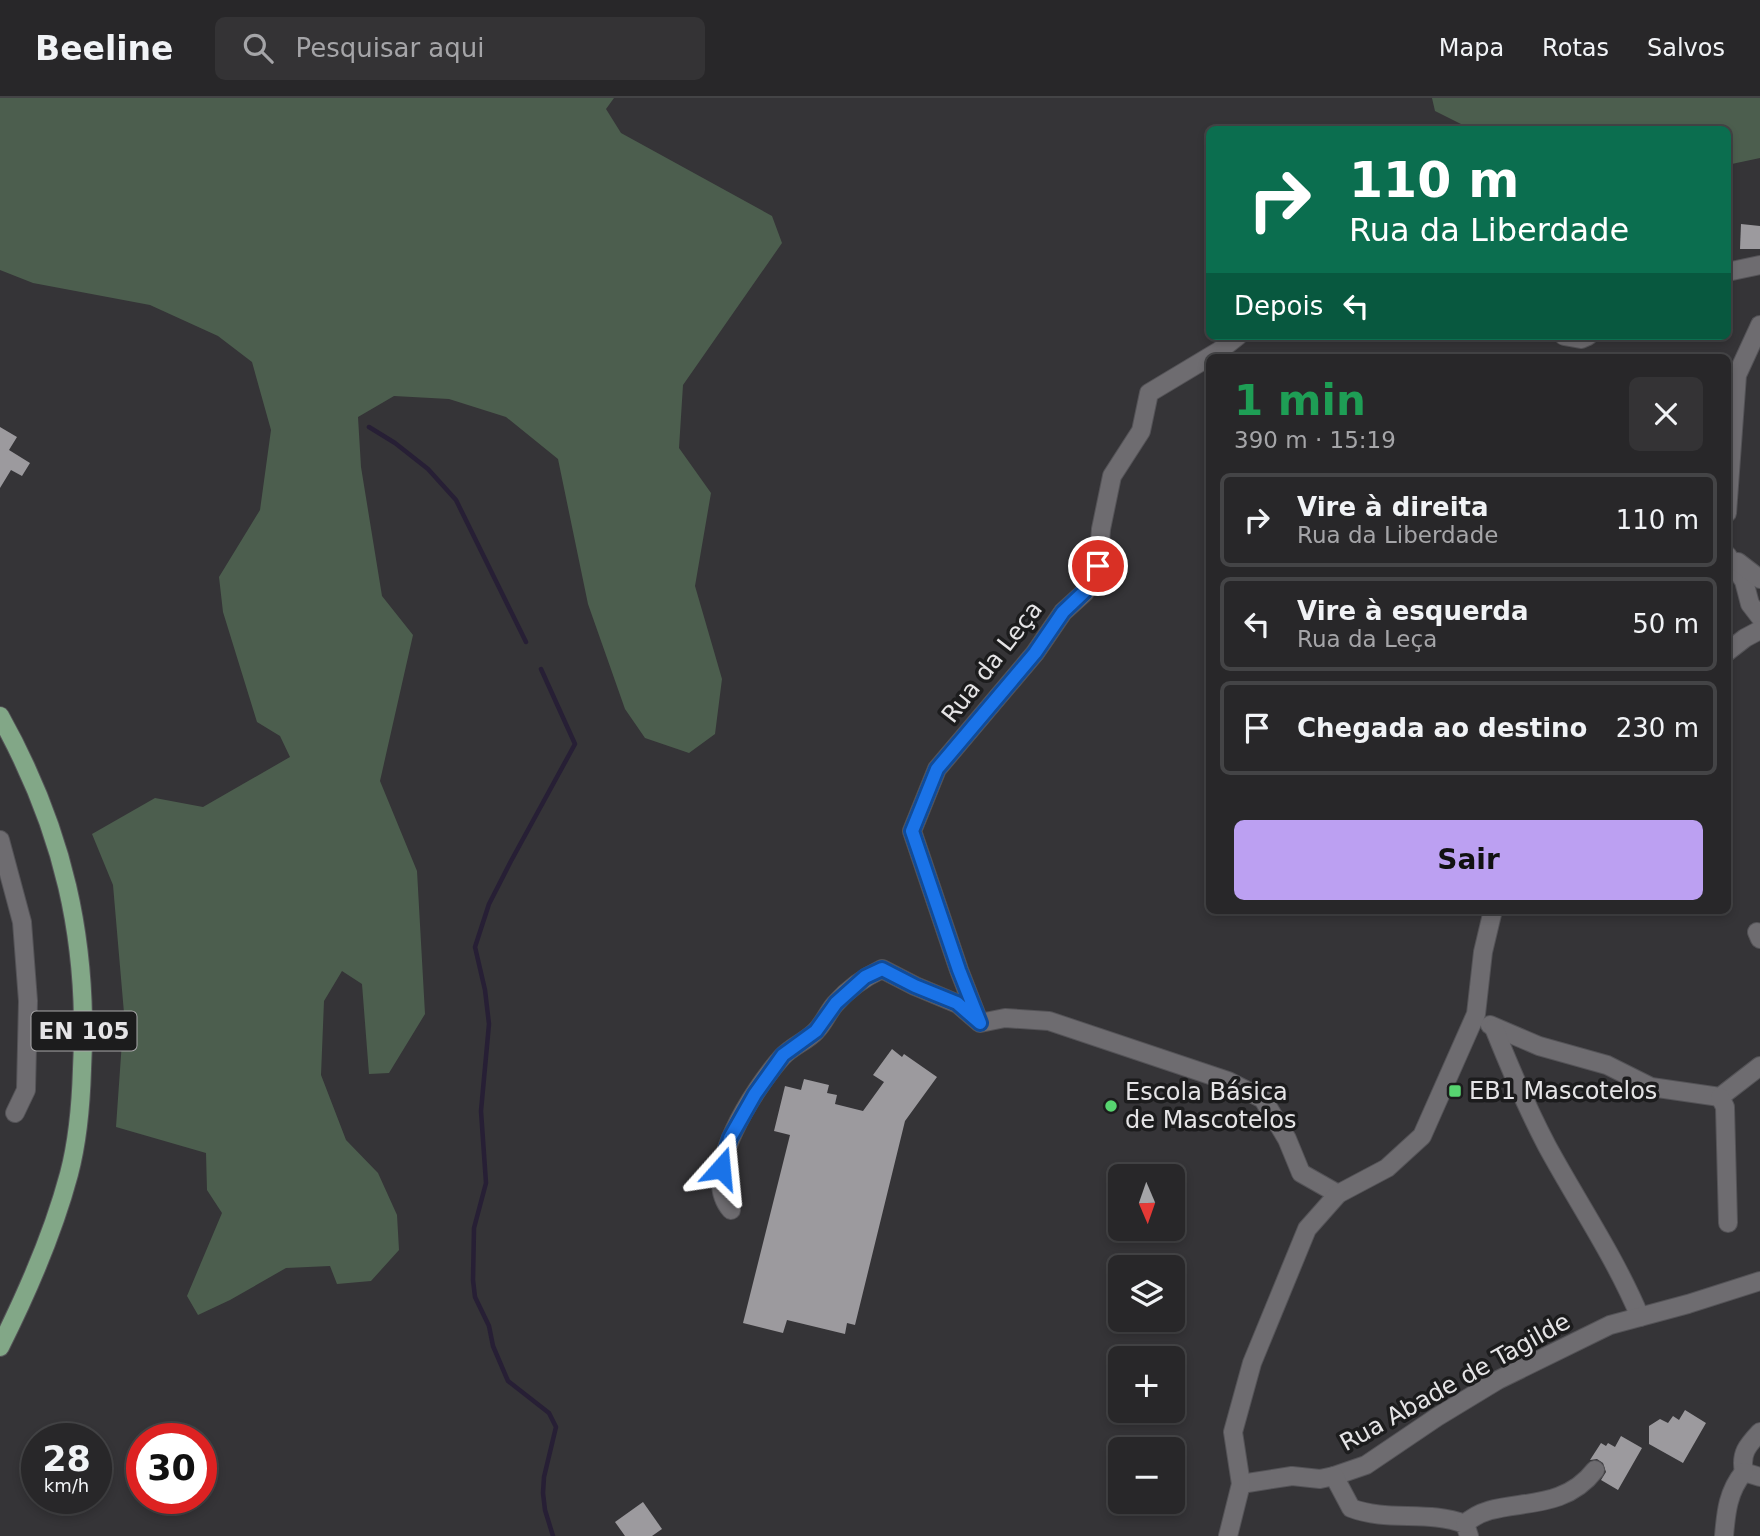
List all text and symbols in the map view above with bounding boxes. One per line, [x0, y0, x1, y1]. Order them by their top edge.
search box [215, 17, 705, 80]
text: Beeline [35, 29, 173, 68]
icon: search [239, 29, 277, 67]
text: Pesquisar aqui [295, 33, 485, 63]
text: Mapa [1439, 34, 1504, 62]
text: Rotas [1542, 34, 1609, 62]
text: Salvos [1647, 34, 1725, 62]
text: 110 m [1349, 152, 1519, 209]
icon: right [1234, 154, 1325, 245]
text: Rua da Liberdade [1349, 211, 1629, 249]
icon: left [1337, 287, 1375, 325]
text: Depois [1234, 291, 1323, 321]
text: 1 min [1234, 376, 1366, 425]
button: close [1629, 377, 1703, 451]
text: 390 m · 15:19 [1234, 427, 1396, 453]
text: Vire à direita [1297, 492, 1489, 522]
icon: right [1238, 501, 1276, 539]
text: 110 m [1616, 505, 1699, 535]
text: Rua da Liberdade [1297, 522, 1498, 548]
pin [1068, 536, 1128, 596]
icon: arrive [1079, 547, 1117, 585]
street label: Rua da Leça [936, 596, 1048, 728]
text: Vire à esquerda [1297, 596, 1529, 626]
icon: left [1238, 605, 1276, 643]
text: 50 m [1632, 609, 1699, 639]
text: Rua da Leça [1297, 626, 1437, 652]
icon: arrive [1238, 709, 1276, 747]
text: Chegada ao destino [1297, 713, 1587, 743]
text: 230 m [1616, 713, 1699, 743]
button: Sair [1234, 820, 1703, 900]
road number: EN 105 [32, 1012, 136, 1050]
place label: EB1 Mascotelos [1469, 1077, 1657, 1105]
place label: Escola Básica de Mascotelos [1125, 1078, 1296, 1134]
marker: EB1 Mascotelos [1447, 1083, 1463, 1099]
marker: Escola Básica de Mascotelos [1103, 1098, 1119, 1114]
position arrow [684, 1131, 758, 1205]
north arrow [1108, 1164, 1185, 1241]
map controls [1108, 1164, 1185, 1514]
button: layers [1108, 1255, 1185, 1332]
street label: Rua Abade de Tagilde [1335, 1307, 1575, 1457]
button: + [1108, 1346, 1185, 1423]
speed limit sign: 30 [126, 1423, 217, 1514]
button: − [1108, 1437, 1185, 1514]
text: 28 [42, 1439, 91, 1479]
text: km/h [44, 1475, 89, 1496]

